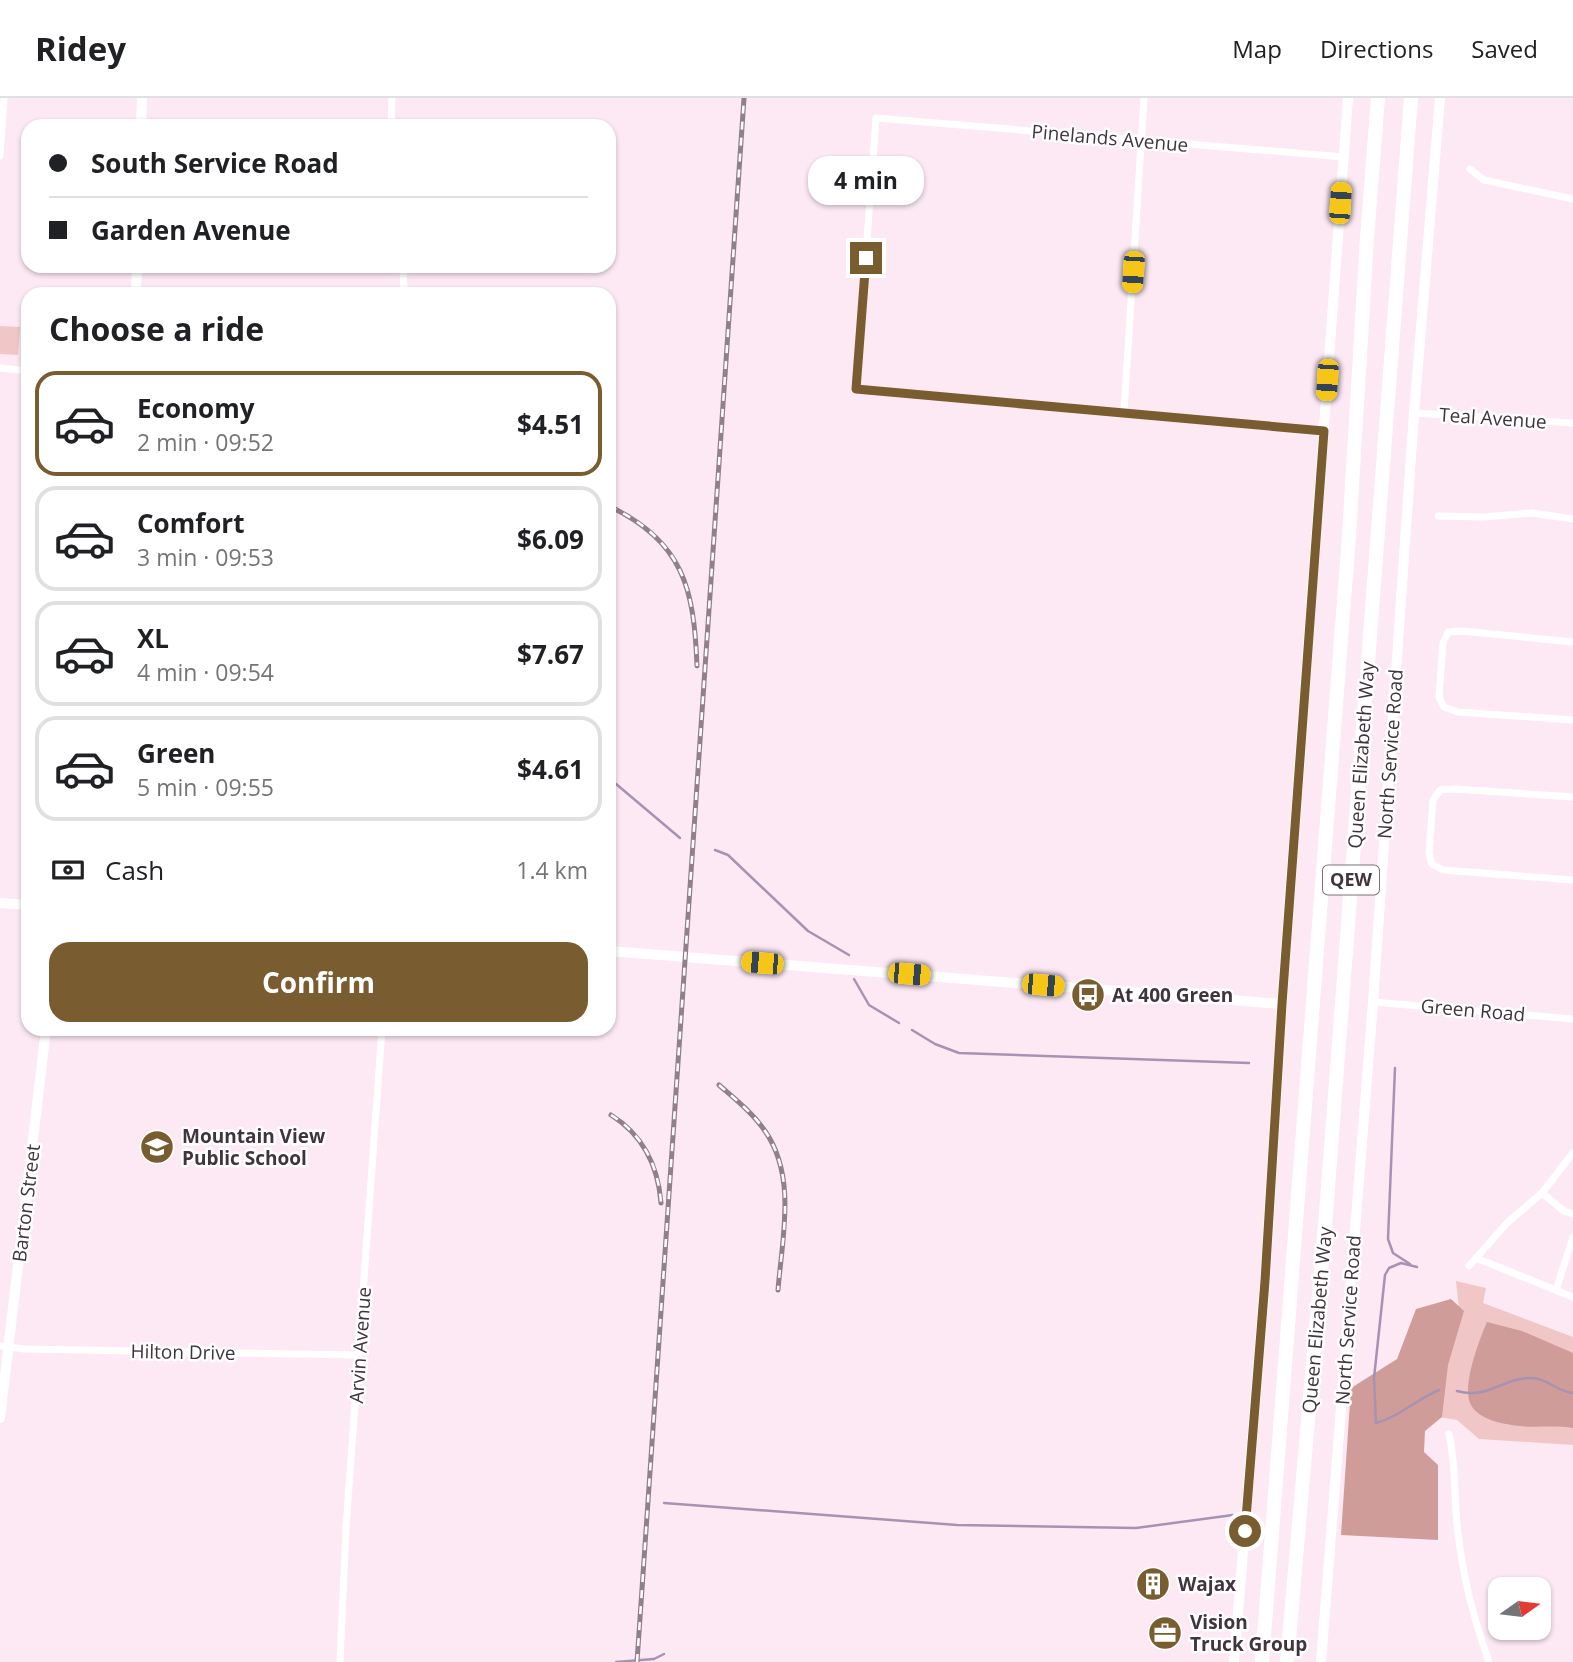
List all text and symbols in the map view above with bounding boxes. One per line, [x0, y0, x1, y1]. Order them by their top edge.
text: Ridey [35, 26, 126, 71]
text: Map [1232, 32, 1282, 65]
text: Directions [1320, 32, 1433, 65]
text: Saved [1471, 32, 1538, 65]
street label: Pinelands Avenue [1031, 118, 1189, 158]
text: South Service Road [91, 145, 339, 181]
callout: 4 min [808, 156, 924, 206]
text: 4 min [834, 164, 898, 196]
car [1329, 181, 1352, 225]
text: Garden Avenue [91, 212, 291, 248]
route end [850, 242, 882, 274]
car [1122, 250, 1145, 294]
text: Choose a ride [49, 307, 264, 350]
car [1316, 358, 1339, 402]
text: Economy [137, 390, 255, 426]
icon: car [53, 392, 116, 455]
street label: Teal Avenue [1438, 401, 1548, 435]
text: $4.51 [517, 406, 584, 442]
text: 2 min · 09:52 [137, 426, 274, 458]
text: Comfort [137, 505, 244, 541]
icon: car [53, 507, 116, 570]
text: $6.09 [517, 521, 584, 557]
text: 3 min · 09:53 [137, 541, 274, 573]
text: XL [137, 620, 169, 656]
icon: car [53, 622, 116, 685]
text: $7.67 [517, 636, 584, 672]
text: 4 min · 09:54 [137, 656, 274, 688]
street label: Queen Elizabeth Way [1342, 660, 1381, 849]
street label: North Service Road [1371, 668, 1409, 840]
text: Green [137, 735, 215, 771]
icon: car [53, 737, 116, 800]
text: $4.61 [517, 751, 584, 787]
text: 5 min · 09:55 [137, 771, 274, 803]
icon: cash [49, 851, 87, 889]
text: Cash [105, 852, 164, 888]
text: 1.4 km [516, 854, 588, 886]
road number: QEW [1323, 866, 1379, 894]
button: Confirm [49, 942, 588, 1022]
car [741, 951, 784, 975]
car [888, 962, 931, 986]
car [1022, 973, 1065, 997]
bus stop icon: At 400 Green [1069, 976, 1107, 1014]
place label: At 400 Green [1112, 982, 1233, 1008]
street label: Green Road [1420, 992, 1526, 1028]
place label: Mountain View Public School [182, 1123, 326, 1171]
school or university icon: Mountain View Public School [138, 1128, 176, 1166]
street label: Barton Street [6, 1142, 46, 1263]
street label: Queen Elizabeth Way [1296, 1225, 1338, 1414]
street label: North Service Road [1329, 1234, 1367, 1406]
street label: Arvin Avenue [343, 1286, 377, 1404]
street label: Hilton Drive [130, 1338, 236, 1366]
route start [1229, 1515, 1261, 1547]
building icon: Wajax [1134, 1565, 1172, 1603]
place label: Wajax [1178, 1571, 1236, 1597]
north arrow [1488, 1577, 1550, 1640]
map controls [1488, 1577, 1551, 1640]
place label: Vision Truck Group [1190, 1609, 1307, 1657]
office icon: Vision Truck Group [1146, 1614, 1184, 1652]

